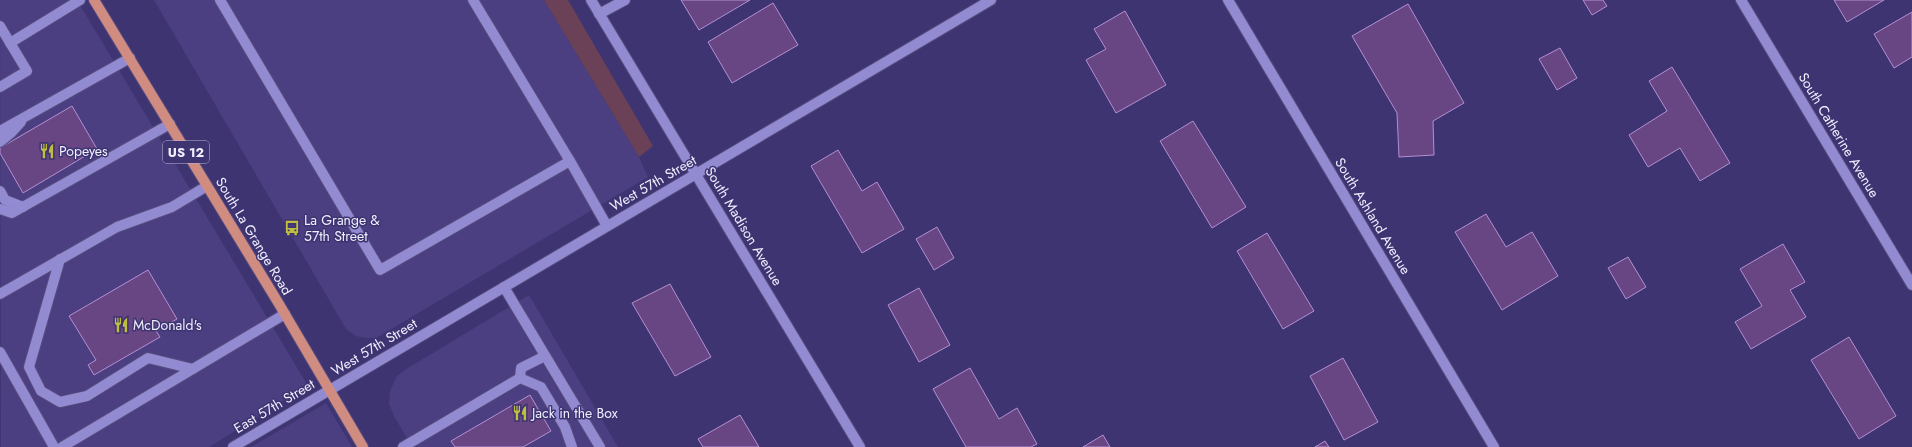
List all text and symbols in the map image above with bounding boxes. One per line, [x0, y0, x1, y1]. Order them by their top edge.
street label: South Catherine Avenue [1794, 69, 1884, 201]
place label: Popeyes [59, 141, 108, 161]
road number: US 12 [163, 141, 209, 163]
restaurant icon: Popeyes [38, 142, 56, 160]
street label: West 57th Street [606, 150, 700, 216]
street label: South Ashland Avenue [1330, 154, 1416, 278]
street label: South Madison Avenue [700, 163, 788, 289]
street label: South La Grange Road [211, 173, 297, 299]
place label: La Grange & 57th Street [304, 210, 380, 246]
bus stop icon: La Grange & 57th Street [283, 219, 301, 237]
street label: West 57th Street [327, 313, 421, 380]
place label: McDonald's [133, 315, 202, 335]
restaurant icon: McDonald's [112, 316, 130, 334]
street label: East 57th Street [230, 374, 319, 438]
place label: Jack in the Box [530, 403, 618, 423]
restaurant icon: Jack in the Box [511, 404, 529, 422]

